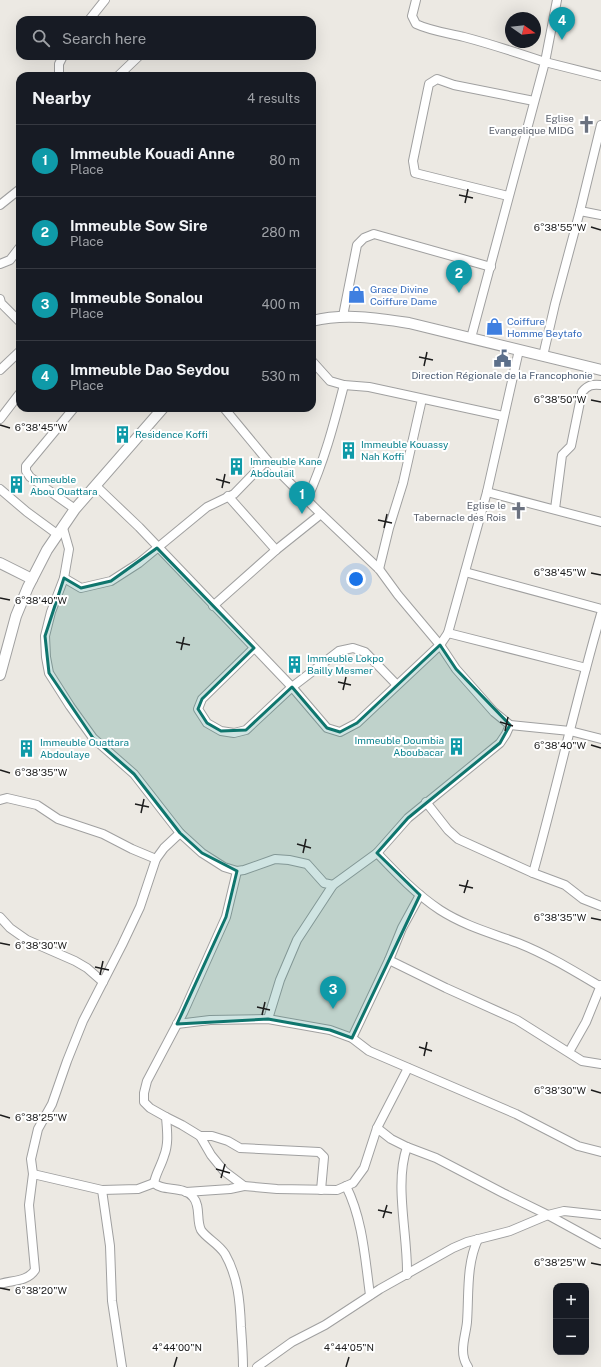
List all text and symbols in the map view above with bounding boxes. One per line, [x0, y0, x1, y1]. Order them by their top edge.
pin: 4 [549, 7, 575, 40]
north arrow [505, 12, 541, 48]
search box [16, 16, 316, 60]
icon: search [30, 27, 52, 49]
text: Search here [62, 30, 146, 47]
text: Nearby [32, 88, 91, 108]
text: 4 results [247, 91, 300, 106]
place label: Eglise Evangelique MIDG [489, 112, 574, 136]
church icon: Eglise Evangelique MIDG [577, 114, 597, 134]
text: Immeuble Kouadi Anne [70, 145, 235, 162]
text: 1 [42, 153, 48, 168]
text: 80 m [269, 153, 300, 168]
text: Place [70, 162, 104, 177]
text: Immeuble Sow Sire [70, 217, 208, 234]
text: 6°38'55"W [534, 221, 587, 233]
text: 2 [41, 225, 49, 240]
text: 280 m [262, 225, 300, 240]
text: Place [70, 234, 104, 249]
pin: 2 [446, 260, 472, 293]
place label: Grace Divine Coiffure Dame [370, 283, 438, 307]
shop icon: Grace Divine Coiffure Dame [347, 285, 367, 305]
text: Immeuble Sonalou [70, 289, 203, 306]
text: 3 [41, 297, 49, 312]
text: 400 m [262, 297, 300, 312]
text: Place [70, 306, 104, 321]
place label: Coiffure Homme Beytafo [507, 315, 582, 339]
shop icon: Coiffure Homme Beytafo [484, 317, 504, 337]
public building icon: Direction Régionale de la Francophonie [492, 348, 512, 368]
text: Immeuble Dao Seydou [70, 361, 230, 378]
text: 4 [41, 369, 49, 384]
text: 530 m [261, 369, 300, 384]
place label: Direction Régionale de la Francophonie [411, 369, 593, 381]
text: Place [70, 378, 104, 393]
text: 6°38'50"W [534, 393, 587, 405]
text: 6°38'45"W [15, 421, 68, 433]
building icon: Residence Koffi [112, 424, 132, 444]
place label: Residence Koffi [135, 428, 208, 440]
place label: Immeuble Kouassy Nah Koffi [361, 438, 449, 462]
building icon: Immeuble Kouassy Nah Koffi [338, 440, 358, 460]
place label: Immeuble Kane Abdoulail [250, 455, 322, 479]
building icon: Immeuble Kane Abdoulail [227, 457, 247, 477]
place label: Immeuble Abou Ouattara [30, 473, 97, 497]
building icon: Immeuble Abou Ouattara [7, 475, 27, 495]
pin: 1 [289, 481, 315, 514]
place label: Eglise le Tabernacle des Rois [413, 499, 506, 523]
church icon: Eglise le Tabernacle des Rois [509, 501, 529, 521]
text: 6°38'45"W [534, 566, 587, 578]
your location [346, 569, 366, 589]
text: 6°38'40"W [15, 594, 68, 606]
place label: Immeuble Lokpo Bailly Mesmer [307, 652, 384, 676]
building icon: Immeuble Lokpo Bailly Mesmer [284, 654, 304, 674]
place label: Immeuble Doumbia Aboubacar [355, 734, 444, 758]
place label: Immeuble Ouattara Abdoulaye [40, 736, 129, 760]
building icon: Immeuble Doumbia Aboubacar [447, 736, 467, 756]
building icon: Immeuble Ouattara Abdoulaye [17, 738, 37, 758]
text: 6°38'40"W [534, 739, 587, 751]
text: 6°38'35"W [15, 766, 68, 778]
text: 6°38'35"W [534, 911, 587, 923]
text: 6°38'30"W [15, 939, 68, 951]
pin: 3 [320, 976, 346, 1009]
text: 6°38'30"W [534, 1084, 587, 1096]
text: 6°38'25"W [15, 1111, 68, 1123]
text: 6°38'25"W [534, 1256, 587, 1268]
map controls [553, 1283, 589, 1355]
button: + [553, 1283, 589, 1319]
text: 6°38'20"W [15, 1284, 67, 1296]
button: − [553, 1319, 589, 1355]
text: 4°44'00"N [152, 1341, 202, 1353]
text: 4°44'05"N [324, 1341, 374, 1353]

